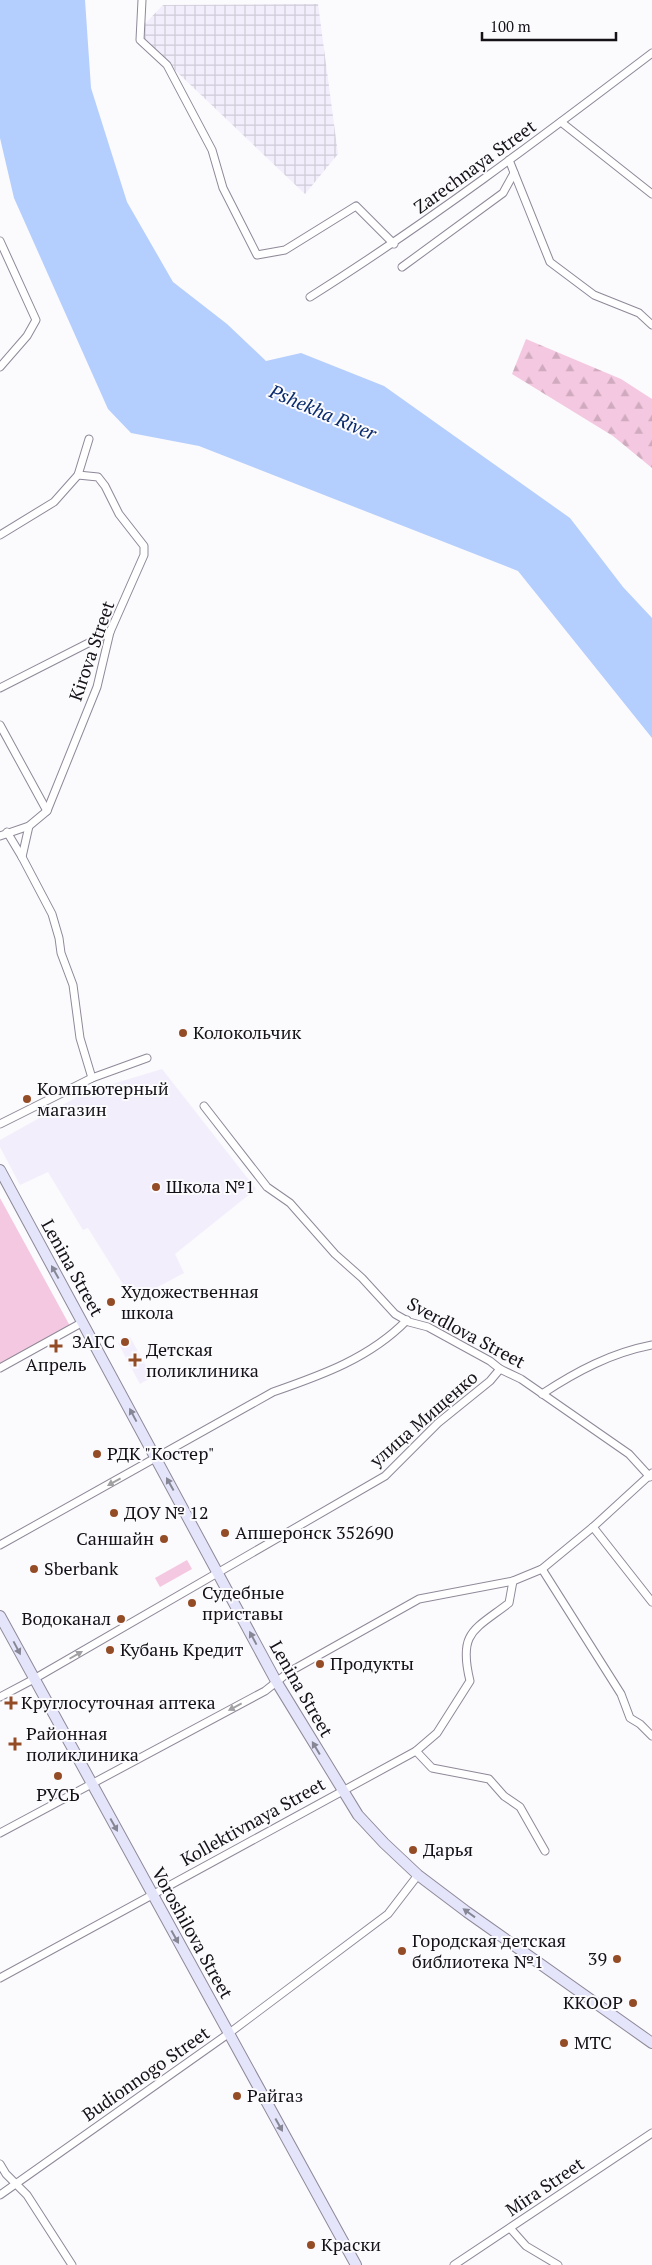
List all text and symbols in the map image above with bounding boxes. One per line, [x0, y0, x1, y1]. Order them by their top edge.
scale bar [482, 10, 616, 42]
text: 100 m [490, 16, 531, 36]
street label: Zarechnaya Street [409, 114, 541, 219]
water label: Pshekha River [265, 377, 381, 446]
street label: Kirova Street [63, 597, 119, 704]
place label: Колокольчик [193, 1020, 302, 1044]
marker: Колокольчик [177, 1027, 189, 1039]
place label: Компьютерный магазин [37, 1076, 169, 1121]
marker: Компьютерный магазин [21, 1093, 33, 1105]
place label: Школа №1 [166, 1174, 255, 1198]
marker: Школа №1 [150, 1181, 162, 1193]
street label: Lenina Street [36, 1215, 110, 1321]
one-way arrow [51, 1265, 60, 1279]
place label: Художественная школа [121, 1279, 259, 1324]
street label: Sverdlova Street [403, 1291, 530, 1373]
marker: Художественная школа [105, 1296, 117, 1308]
place label: ЗАГС [72, 1329, 115, 1353]
marker: ЗАГС [119, 1336, 131, 1348]
place label: Детская поликлиника [146, 1337, 259, 1382]
marker: Апрель [50, 1340, 62, 1352]
place label: Апрель [25, 1352, 87, 1376]
marker: Детская поликлиника [128, 1353, 142, 1367]
street label: улица Мищенко [364, 1365, 482, 1472]
one-way arrow [129, 1407, 137, 1422]
place label: РДК "Костер" [107, 1441, 214, 1465]
marker: РДК "Костер" [91, 1448, 103, 1460]
one-way arrow [166, 1476, 174, 1491]
one-way arrow [107, 1477, 120, 1486]
place label: ДОУ № 12 [124, 1500, 208, 1524]
marker: ДОУ № 12 [108, 1507, 120, 1519]
place label: Апшеронск 352690 [235, 1520, 394, 1544]
place label: Саншайн [76, 1526, 154, 1550]
marker: Апшеронск 352690 [219, 1527, 231, 1539]
marker: Саншайн [158, 1533, 170, 1545]
place label: Sberbank [44, 1556, 119, 1580]
marker: Sberbank [28, 1563, 40, 1575]
place label: Судебные приставы [202, 1580, 284, 1625]
marker: Судебные приставы [186, 1597, 198, 1609]
place label: Водоканал [21, 1606, 111, 1630]
marker: Водоканал [115, 1613, 127, 1625]
one-way arrow [249, 1631, 258, 1645]
street label: Lenina Street [265, 1636, 339, 1741]
place label: Кубань Кредит [120, 1637, 244, 1661]
one-way arrow [13, 1640, 21, 1655]
marker: Кубань Кредит [104, 1644, 116, 1656]
one-way arrow [70, 1650, 83, 1659]
place label: Продукты [330, 1651, 414, 1675]
marker: Продукты [314, 1658, 326, 1670]
place label: Круглосуточная аптека [21, 1690, 216, 1714]
marker: Круглосуточная аптека [5, 1697, 17, 1709]
one-way arrow [228, 1703, 242, 1711]
place label: Районная поликлиника [26, 1721, 139, 1766]
marker: Районная поликлиника [8, 1737, 22, 1751]
one-way arrow [312, 1742, 321, 1755]
marker: РУСЬ [52, 1770, 64, 1782]
street label: Kollektivnaya Street [176, 1771, 329, 1871]
place label: РУСЬ [36, 1782, 80, 1806]
one-way arrow [110, 1818, 118, 1833]
place label: Дарья [423, 1837, 473, 1861]
marker: Дарья [407, 1844, 419, 1856]
street label: Voroshilova Street [147, 1862, 239, 2003]
one-way arrow [462, 1908, 476, 1918]
place label: Городская детская библиотека №1 [412, 1928, 566, 1973]
one-way arrow [171, 1930, 180, 1944]
marker: Городская детская библиотека №1 [396, 1945, 408, 1957]
place label: 39 [588, 1946, 607, 1970]
marker: 39 [611, 1953, 623, 1965]
place label: ККООР [563, 1990, 623, 2014]
marker: ККООР [627, 1997, 639, 2009]
street label: Budionnogo Street [77, 2020, 214, 2126]
place label: МТС [574, 2030, 612, 2054]
marker: МТС [558, 2037, 570, 2049]
place label: Райгаз [247, 2083, 303, 2107]
marker: Райгаз [231, 2090, 243, 2102]
one-way arrow [275, 2118, 283, 2133]
street label: Mira Street [501, 2151, 588, 2221]
place label: Краски [321, 2232, 381, 2256]
marker: Краски [305, 2239, 317, 2251]

